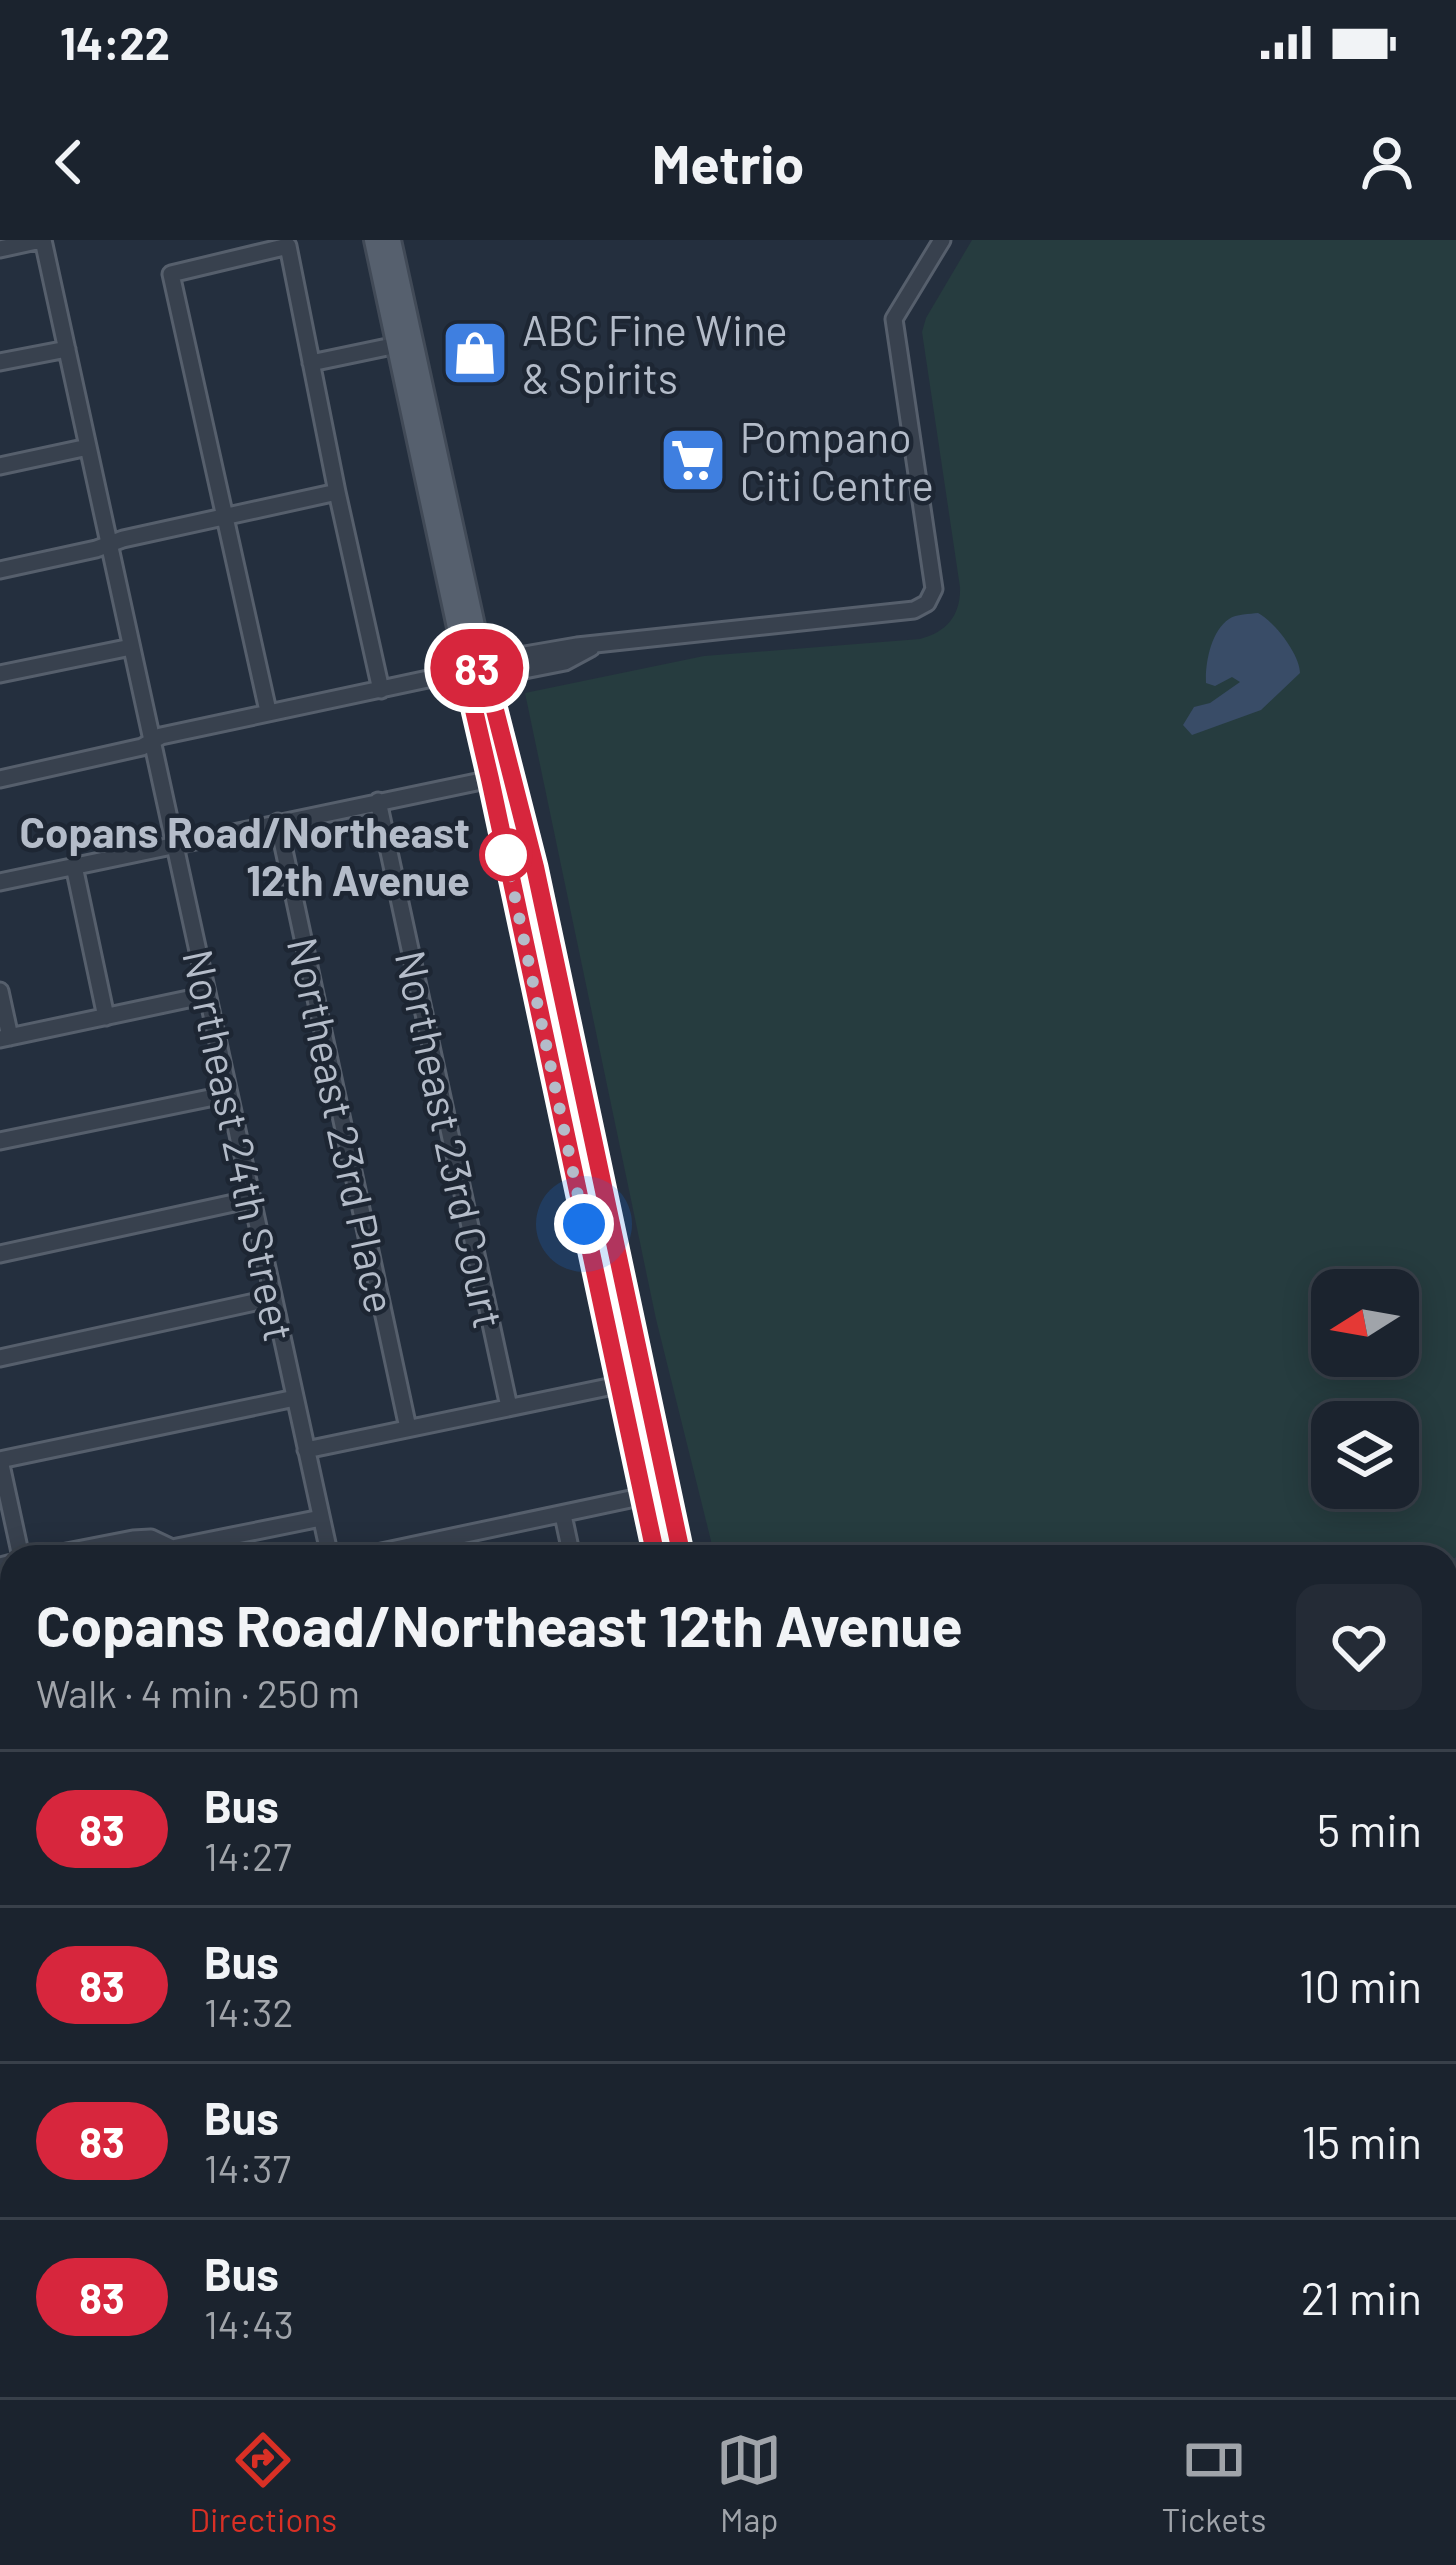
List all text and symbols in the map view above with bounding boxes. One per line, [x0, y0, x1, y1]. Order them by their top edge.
text: 14:22 [60, 15, 170, 69]
icon: back [36, 129, 102, 195]
icon: person [1354, 129, 1420, 195]
text: Metrio [652, 130, 804, 195]
place label: ABC Fine Wine & Spirits [522, 304, 788, 403]
shop icon: ABC Fine Wine & Spirits [440, 318, 510, 388]
place label: Pompano Citi Centre [740, 411, 934, 509]
supermarket icon: Pompano Citi Centre [658, 425, 728, 495]
line badge: 83 [423, 629, 531, 707]
text: 83 [454, 643, 500, 693]
place label: Copans Road/Northeast 12th Avenue [20, 806, 470, 904]
marker: Copans Road/Northeast 12th Avenue [481, 830, 531, 880]
street label: Northeast 23rd Place [279, 933, 407, 1317]
street label: Northeast 24th Street [174, 945, 306, 1345]
street label: Northeast 23rd Court [387, 946, 515, 1332]
your location [554, 1194, 614, 1254]
north arrow [1311, 1269, 1419, 1377]
map controls [1311, 1269, 1419, 1509]
button: layers [1311, 1401, 1419, 1509]
button: heart [1296, 1584, 1422, 1710]
text: Copans Road/Northeast 12th Avenue [36, 1590, 963, 1658]
text: Walk · 4 min · 250 m [36, 1669, 360, 1716]
text: Bus [204, 1778, 279, 1832]
text: 5 min [1317, 1802, 1422, 1856]
text: 83 [79, 1804, 125, 1854]
text: 14:27 [204, 1832, 292, 1879]
text: Bus [204, 1934, 279, 1988]
text: 10 min [1299, 1958, 1422, 2012]
text: 83 [79, 1960, 125, 2010]
text: 14:32 [204, 1988, 293, 2035]
text: Bus [204, 2090, 279, 2144]
text: 15 min [1301, 2114, 1422, 2168]
text: 83 [79, 2116, 125, 2166]
text: 14:37 [204, 2144, 291, 2191]
text: Bus [204, 2246, 279, 2300]
text: 21 min [1301, 2270, 1422, 2324]
text: 83 [79, 2272, 125, 2322]
text: 14:43 [204, 2300, 294, 2347]
tab: Directions [190, 2427, 337, 2539]
tab: Map [716, 2427, 782, 2539]
tab: Tickets [1161, 2427, 1266, 2539]

